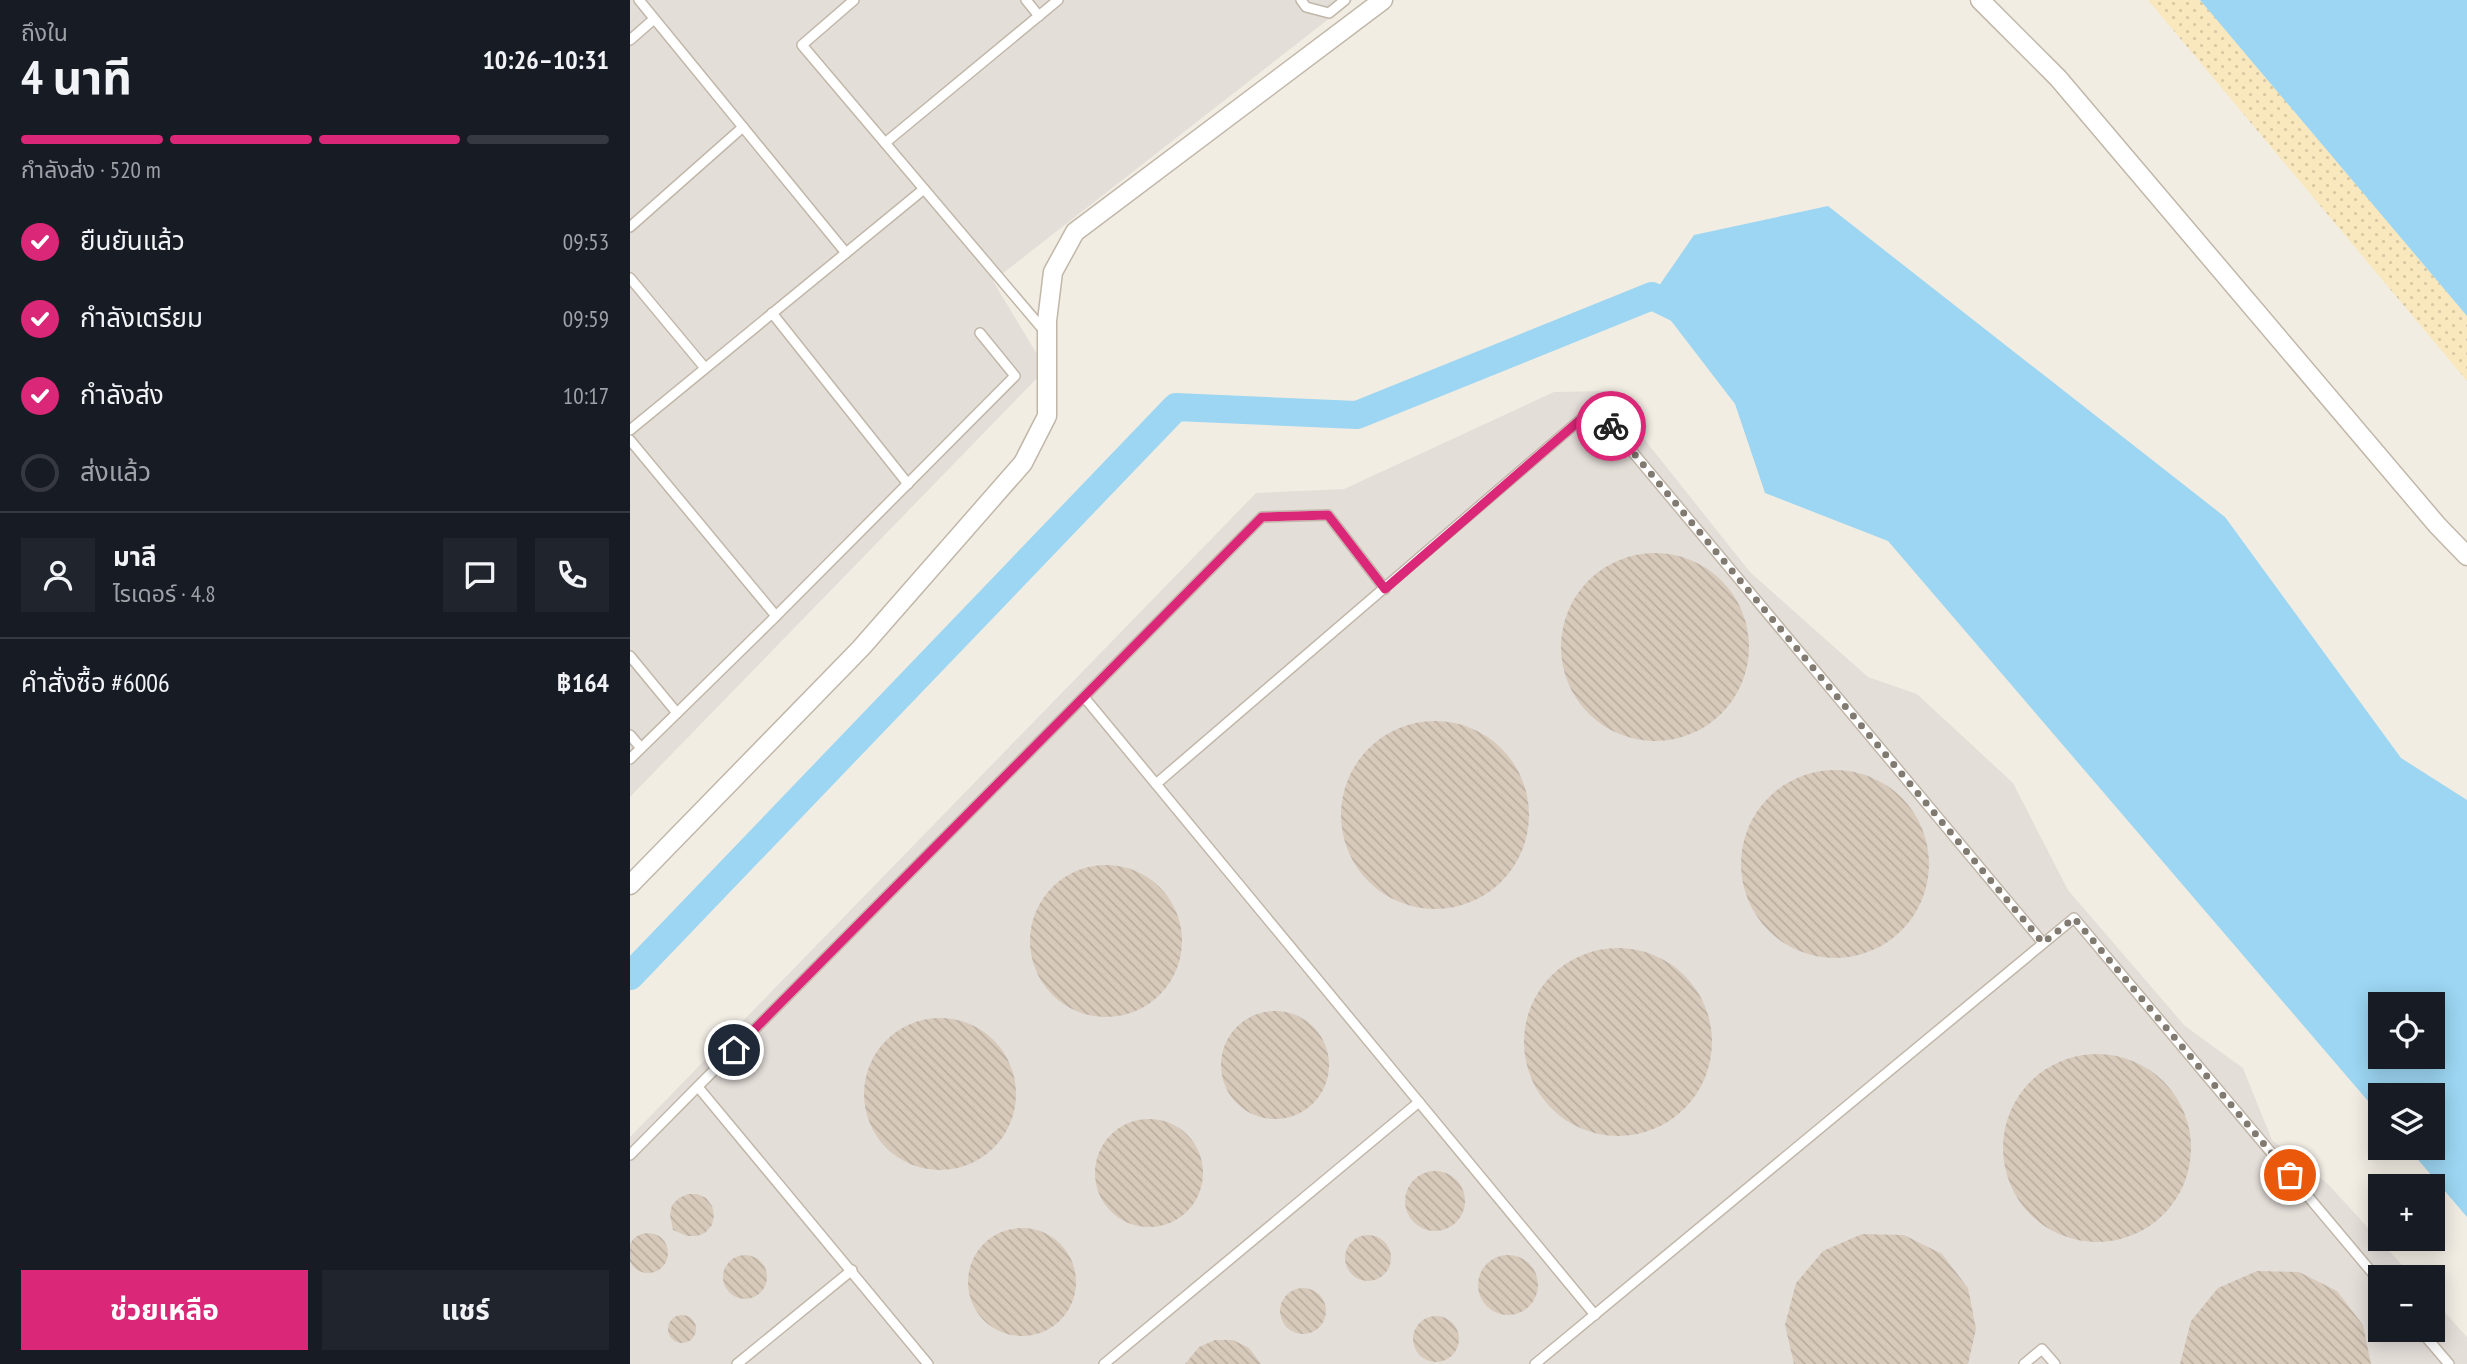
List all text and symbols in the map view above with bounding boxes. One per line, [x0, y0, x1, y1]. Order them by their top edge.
text: ถึงใน [21, 18, 68, 47]
text: 10:26–10:31 [482, 43, 609, 76]
text: 4 นาที [21, 47, 132, 107]
text: กำลังส่ง · 520 m [21, 155, 161, 184]
icon: check [21, 223, 59, 261]
text: ยืนยันแล้ว [80, 224, 185, 257]
text: 09:53 [563, 227, 609, 256]
icon: check [21, 300, 59, 338]
text: กำลังเตรียม [80, 301, 203, 334]
text: 09:59 [563, 304, 609, 333]
icon: check [21, 377, 59, 415]
text: กำลังส่ง [80, 378, 164, 411]
text: 10:17 [563, 381, 609, 410]
courier [1576, 391, 1646, 461]
icon: bike [1592, 407, 1630, 445]
text: ส่งแล้ว [80, 455, 151, 488]
button: person [21, 538, 95, 612]
button: chat [443, 538, 517, 612]
button: phone [535, 538, 609, 612]
text: มาลี [113, 540, 157, 573]
text: ไรเดอร์ · 4.8 [113, 579, 216, 608]
text: คำสั่งซื้อ #6006 [21, 666, 170, 699]
text: ฿164 [557, 666, 609, 699]
map controls [2368, 992, 2445, 1342]
button: locate [2368, 992, 2445, 1069]
pin [704, 1020, 764, 1080]
icon: home [715, 1031, 753, 1069]
button: layers [2368, 1083, 2445, 1160]
pin [2260, 1145, 2320, 1205]
icon: bag [2271, 1156, 2309, 1194]
button: + [2368, 1174, 2445, 1251]
button: − [2368, 1265, 2445, 1342]
button: ช่วยเหลือ [21, 1270, 308, 1350]
button: แชร์ [322, 1270, 609, 1350]

